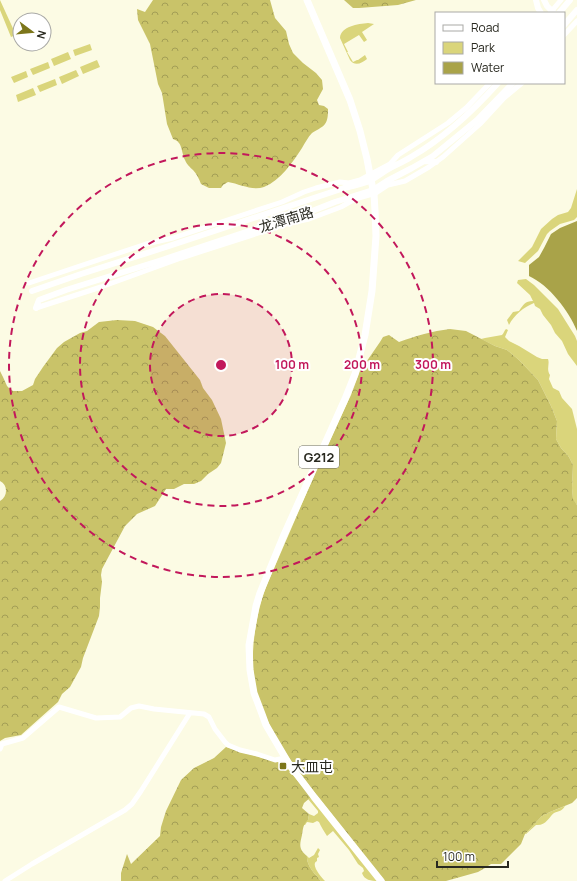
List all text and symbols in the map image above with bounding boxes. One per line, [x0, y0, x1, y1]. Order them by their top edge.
north arrow [12, 12, 52, 52]
legend [435, 12, 565, 84]
text: Road [471, 19, 499, 36]
text: N [34, 29, 50, 41]
text: Park [471, 39, 496, 56]
text: Water [471, 59, 505, 76]
street label: 龙潭南路 [256, 202, 316, 236]
text: 100 m [275, 356, 309, 373]
text: 200 m [344, 356, 380, 373]
text: 300 m [415, 356, 451, 373]
centre of rings [214, 358, 228, 372]
road number: G212 [299, 446, 339, 468]
place label: 大皿屯 [291, 757, 333, 776]
marker: 大皿屯 [278, 761, 288, 771]
scale bar [437, 843, 508, 869]
text: 100 m [443, 848, 475, 865]

